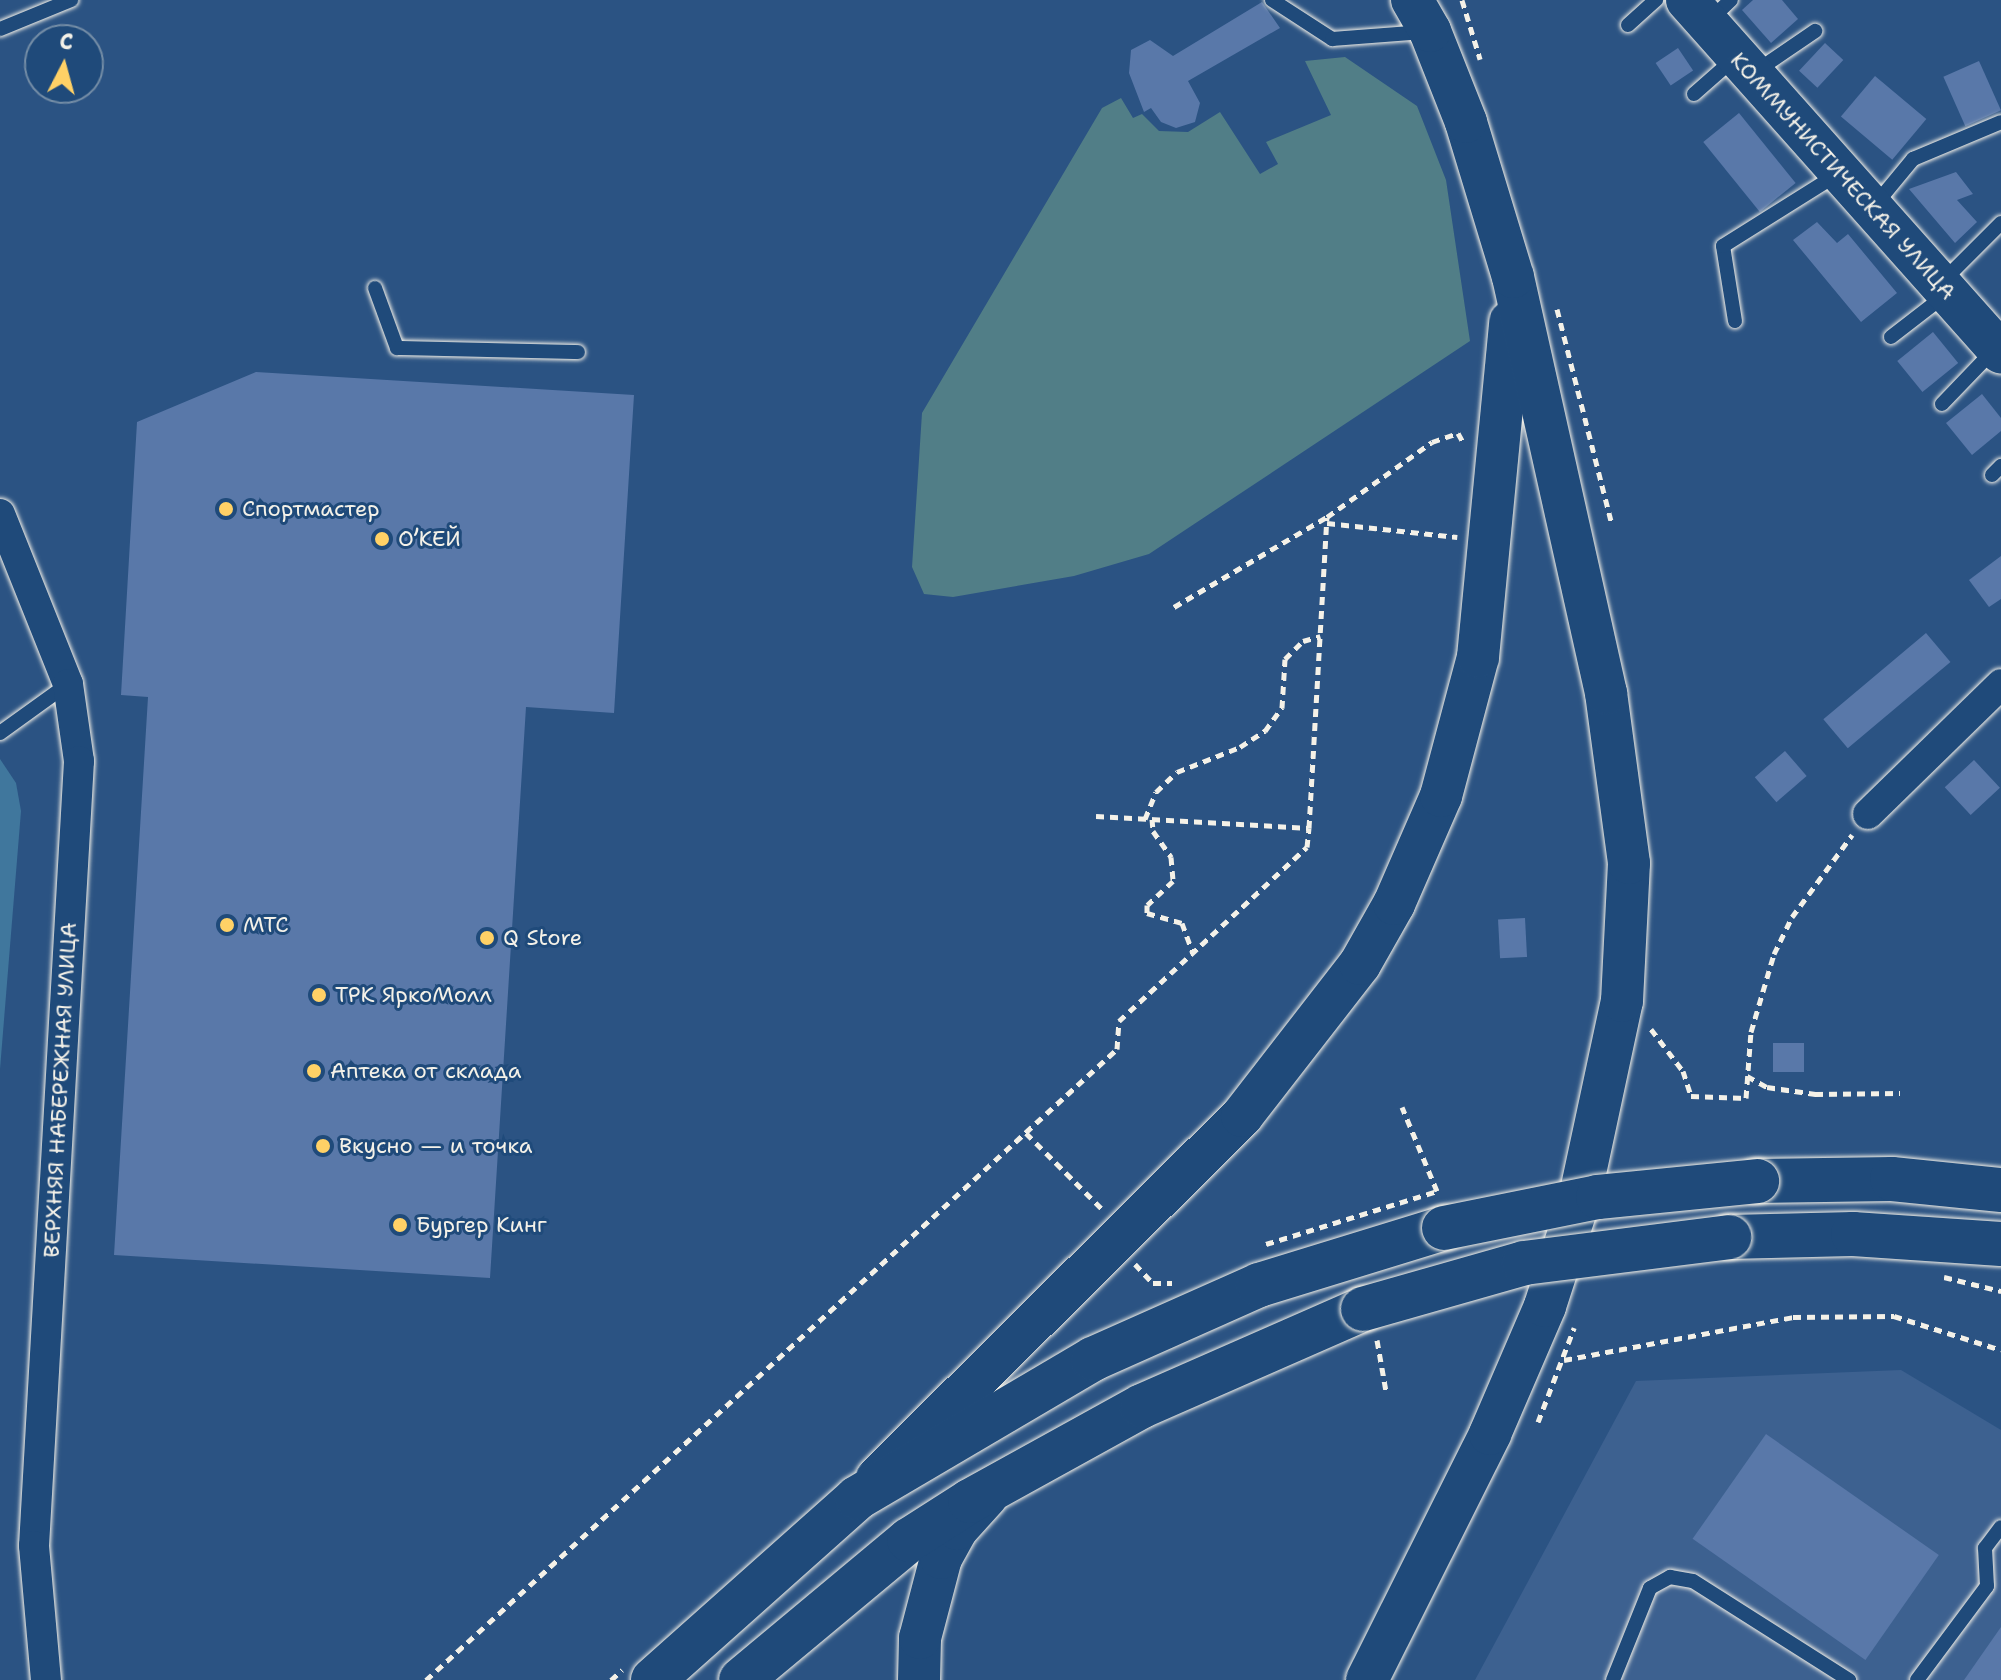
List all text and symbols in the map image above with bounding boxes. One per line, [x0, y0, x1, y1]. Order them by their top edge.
north arrow [24, 24, 104, 104]
text: С [58, 26, 75, 57]
street label: КОММУНИСТИЧЕСКАЯ УЛИЦА [1725, 47, 1961, 305]
place label: Спортмастер [242, 496, 380, 522]
marker: Спортмастер [217, 500, 235, 518]
place label: О’КЕЙ [398, 526, 461, 552]
marker: О’КЕЙ [373, 530, 391, 548]
place label: МТС [243, 912, 289, 938]
marker: МТС [218, 916, 236, 934]
street label: ВЕРХНЯЯ НАБЕРЕЖНАЯ УЛИЦА [38, 922, 82, 1258]
place label: Q Store [503, 925, 582, 951]
marker: Q Store [478, 929, 496, 947]
place label: ТРК ЯркоМолл [335, 982, 492, 1008]
marker: ТРК ЯркоМолл [310, 986, 328, 1004]
place label: Аптека от склада [330, 1058, 521, 1084]
marker: Аптека от склада [305, 1062, 323, 1080]
place label: Вкусно — и точка [339, 1133, 532, 1159]
marker: Вкусно — и точка [314, 1137, 332, 1155]
place label: Бургер Кинг [416, 1212, 547, 1238]
marker: Бургер Кинг [391, 1216, 409, 1234]

